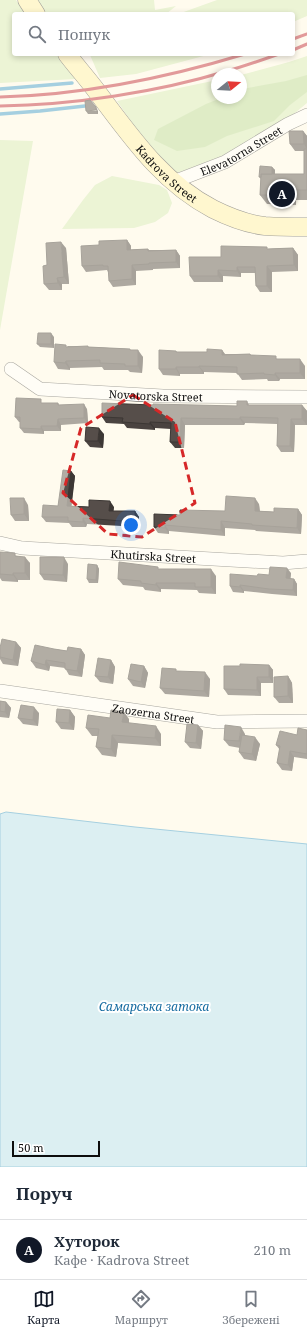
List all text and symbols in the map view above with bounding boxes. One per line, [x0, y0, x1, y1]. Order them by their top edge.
search box [12, 12, 295, 56]
icon: search [26, 23, 48, 45]
text: Пошук [58, 24, 110, 44]
north arrow [211, 68, 247, 104]
street label: Elevatorna Street [198, 122, 284, 178]
street label: Kadrova Street [133, 141, 200, 205]
pin: A [269, 179, 295, 209]
street label: Novatorska Street [108, 385, 203, 404]
your location [121, 515, 141, 535]
street label: Khutirska Street [110, 546, 196, 565]
street label: Zaozerna Street [111, 700, 196, 726]
water label: Самарська затока [99, 998, 210, 1015]
scale bar [12, 1139, 100, 1158]
text: 50 m [18, 1140, 44, 1155]
text: Поруч [16, 1182, 72, 1205]
text: Хуторок [54, 1231, 120, 1251]
text: A [24, 1241, 34, 1259]
text: 210 m [254, 1241, 291, 1259]
text: Кафе · Kadrova Street [54, 1251, 189, 1269]
tab: Карта [27, 1288, 60, 1327]
tab: Маршрут [115, 1288, 168, 1327]
tab: Збережені [222, 1288, 280, 1327]

